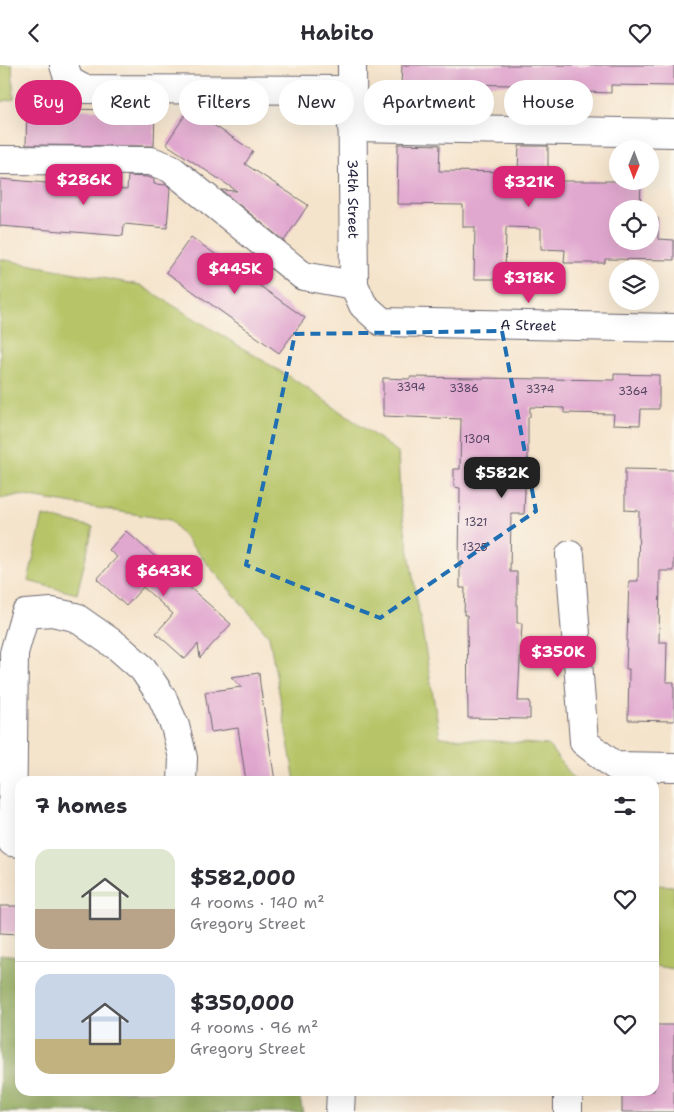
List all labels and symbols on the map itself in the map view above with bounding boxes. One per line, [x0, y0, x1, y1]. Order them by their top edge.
north arrow [609, 140, 659, 190]
street label: 34th Street [344, 159, 363, 239]
pin: $286K [49, 163, 119, 206]
pin: $321K [494, 165, 564, 208]
pin: $445K [200, 253, 270, 295]
pin: $318K [494, 261, 564, 304]
street label: A Street [500, 315, 557, 335]
house number: 3394 [396, 380, 426, 395]
house number: 3386 [449, 381, 479, 396]
house number: 3374 [526, 382, 555, 397]
house number: 3364 [618, 384, 648, 399]
house number: 1309 [464, 432, 490, 447]
pin: $582K [467, 457, 537, 499]
house number: 1321 [465, 515, 487, 530]
house number: 1325 [462, 540, 488, 555]
pin: $643K [129, 555, 199, 597]
pin: $350K [523, 635, 593, 678]

